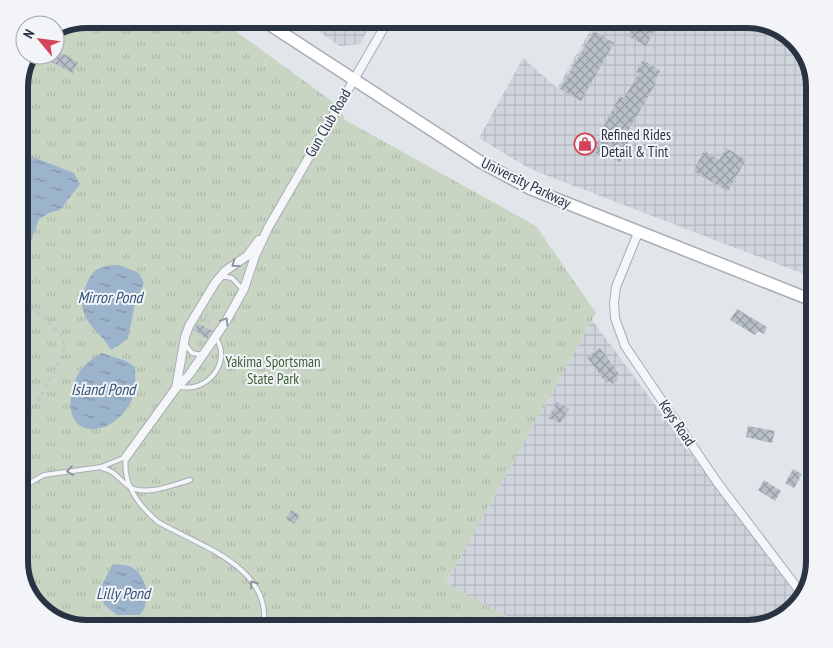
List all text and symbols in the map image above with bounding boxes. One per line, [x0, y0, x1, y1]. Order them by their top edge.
north arrow [15, 15, 65, 65]
text: N [19, 26, 38, 41]
street label: Gun Club Road [300, 85, 355, 160]
place label: Refined Rides Detail & Tint [601, 125, 671, 161]
shop icon: Refined Rides Detail & Tint [573, 132, 597, 156]
street label: University Parkway [478, 153, 574, 213]
one-way arrow [231, 258, 241, 267]
water label: Mirror Pond [78, 287, 144, 307]
one-way arrow [219, 317, 229, 326]
park label: Yakima Sportsman State Park [225, 352, 321, 388]
water label: Island Pond [71, 379, 137, 399]
street label: Keys Road [655, 396, 700, 450]
one-way arrow [65, 465, 73, 476]
one-way arrow [250, 580, 259, 590]
water label: Lilly Pond [96, 583, 152, 603]

